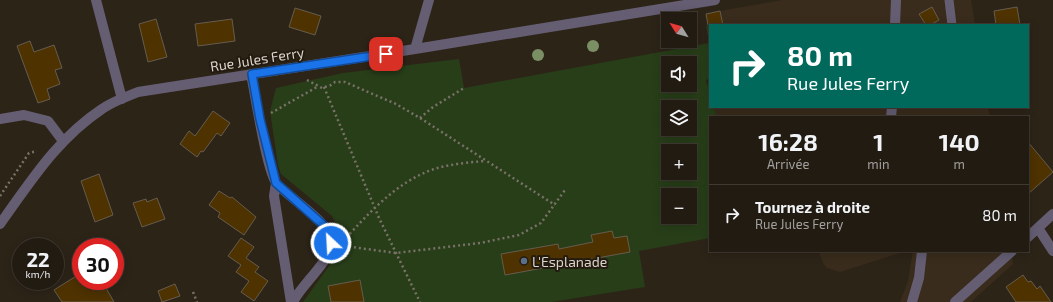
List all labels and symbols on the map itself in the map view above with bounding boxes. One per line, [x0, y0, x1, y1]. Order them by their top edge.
north arrow [661, 12, 697, 48]
pin [369, 37, 403, 71]
street label: Rue Jules Ferry [209, 43, 306, 75]
position arrow [310, 222, 352, 264]
speed limit sign: 30 [72, 238, 124, 290]
place label: L'Esplanade [532, 253, 607, 270]
marker: L'Esplanade [519, 256, 529, 266]

